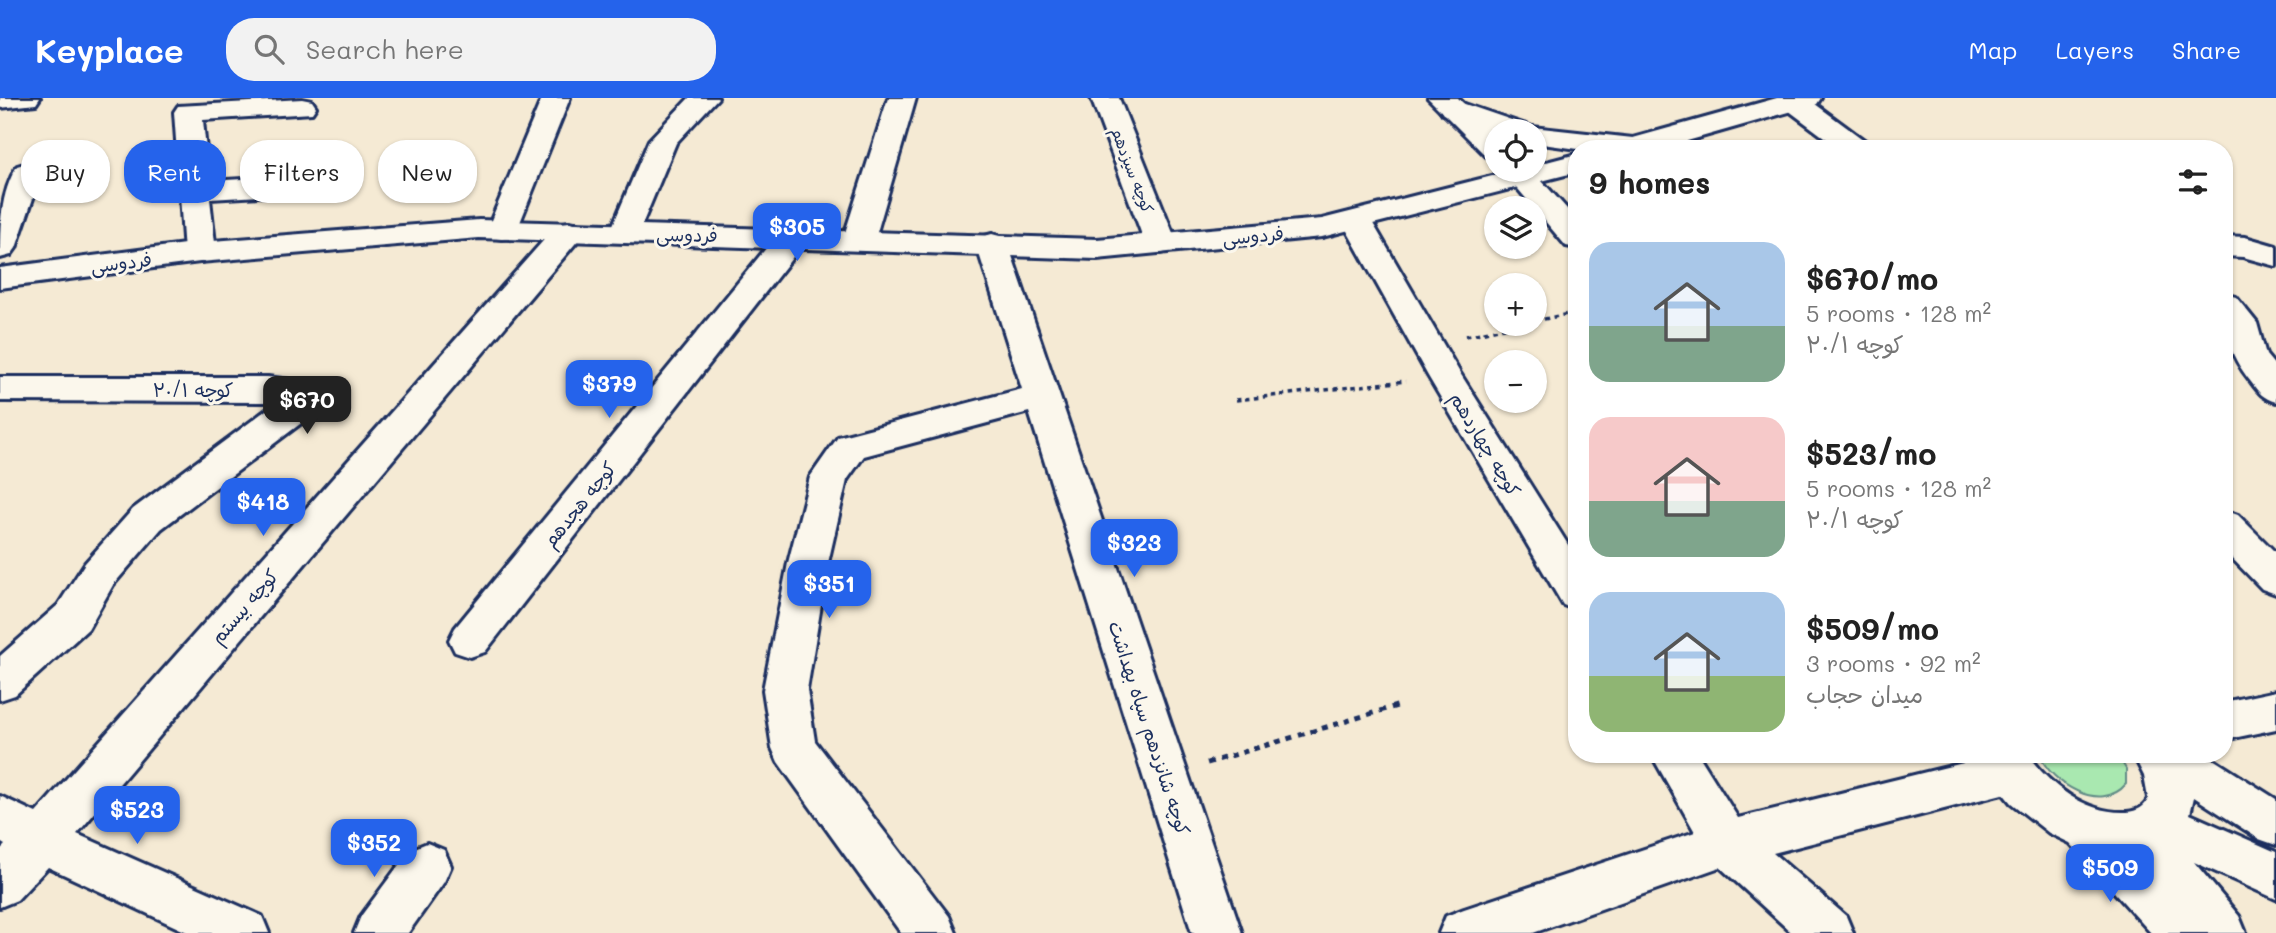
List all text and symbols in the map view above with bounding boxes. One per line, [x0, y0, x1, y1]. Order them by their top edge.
search box [226, 18, 716, 81]
text: Keyplace [35, 28, 184, 71]
icon: search [250, 30, 288, 68]
text: Search here [306, 32, 464, 66]
text: Map [1969, 34, 2017, 65]
text: Layers [2055, 34, 2134, 65]
text: Share [2172, 34, 2241, 65]
map controls [1484, 119, 1547, 413]
button: locate [1484, 119, 1547, 182]
street label: کوچه سیزدهم [1104, 124, 1159, 217]
chip: Buy [21, 140, 110, 203]
chip: Rent [124, 140, 226, 203]
chip: Filters [240, 140, 364, 203]
chip: New [378, 140, 477, 203]
text: 9 homes [1589, 162, 1710, 202]
icon: filters [2174, 163, 2212, 201]
button: layers [1484, 196, 1547, 259]
pin: $305 [756, 204, 838, 263]
text: $305 [769, 211, 825, 241]
street label: فردوسی [1221, 220, 1285, 251]
street label: فردوسی [656, 221, 718, 248]
street label: فردوسی [89, 246, 153, 279]
text: $670/mo [1806, 258, 1938, 298]
icon: home [1645, 270, 1729, 354]
button: + [1484, 273, 1547, 336]
text: 5 rooms · 128 m² [1806, 298, 1991, 328]
text: کوچه ۲۰/۱ [1806, 329, 1904, 359]
button: − [1484, 350, 1547, 413]
pin: $379 [568, 360, 650, 420]
text: $379 [582, 368, 636, 398]
pin: $670 [266, 376, 348, 436]
street label: کوچه ۲۰/۱ [153, 377, 233, 403]
text: $670 [279, 384, 335, 414]
street label: کوچه چهاردهم [1443, 387, 1527, 502]
text: $523/mo [1806, 433, 1936, 473]
icon: home [1645, 445, 1729, 529]
street label: کوچه هجدهم [537, 456, 624, 554]
text: 5 rooms · 128 m² [1806, 473, 1991, 503]
pin: $418 [222, 478, 304, 538]
text: $418 [236, 486, 290, 516]
text: کوچه ۲۰/۱ [1806, 504, 1904, 534]
pin: $323 [1093, 519, 1175, 579]
text: $323 [1107, 527, 1161, 557]
pin: $351 [788, 560, 870, 620]
street label: کوچه بیستم [204, 563, 286, 651]
text: $351 [803, 568, 855, 598]
text: $509/mo [1806, 608, 1939, 648]
street label: کوچه شانزدهم سپاه بهداشت [1101, 618, 1196, 839]
icon: home [1645, 620, 1729, 704]
text: 3 rooms · 92 m² [1806, 648, 1981, 678]
text: میدان حجاب [1806, 679, 1923, 709]
pin: $523 [96, 786, 178, 846]
text: $523 [110, 794, 164, 824]
pin: $352 [333, 820, 415, 879]
text: $352 [347, 827, 401, 857]
pin: $509 [2069, 844, 2151, 904]
text: $509 [2082, 852, 2138, 882]

